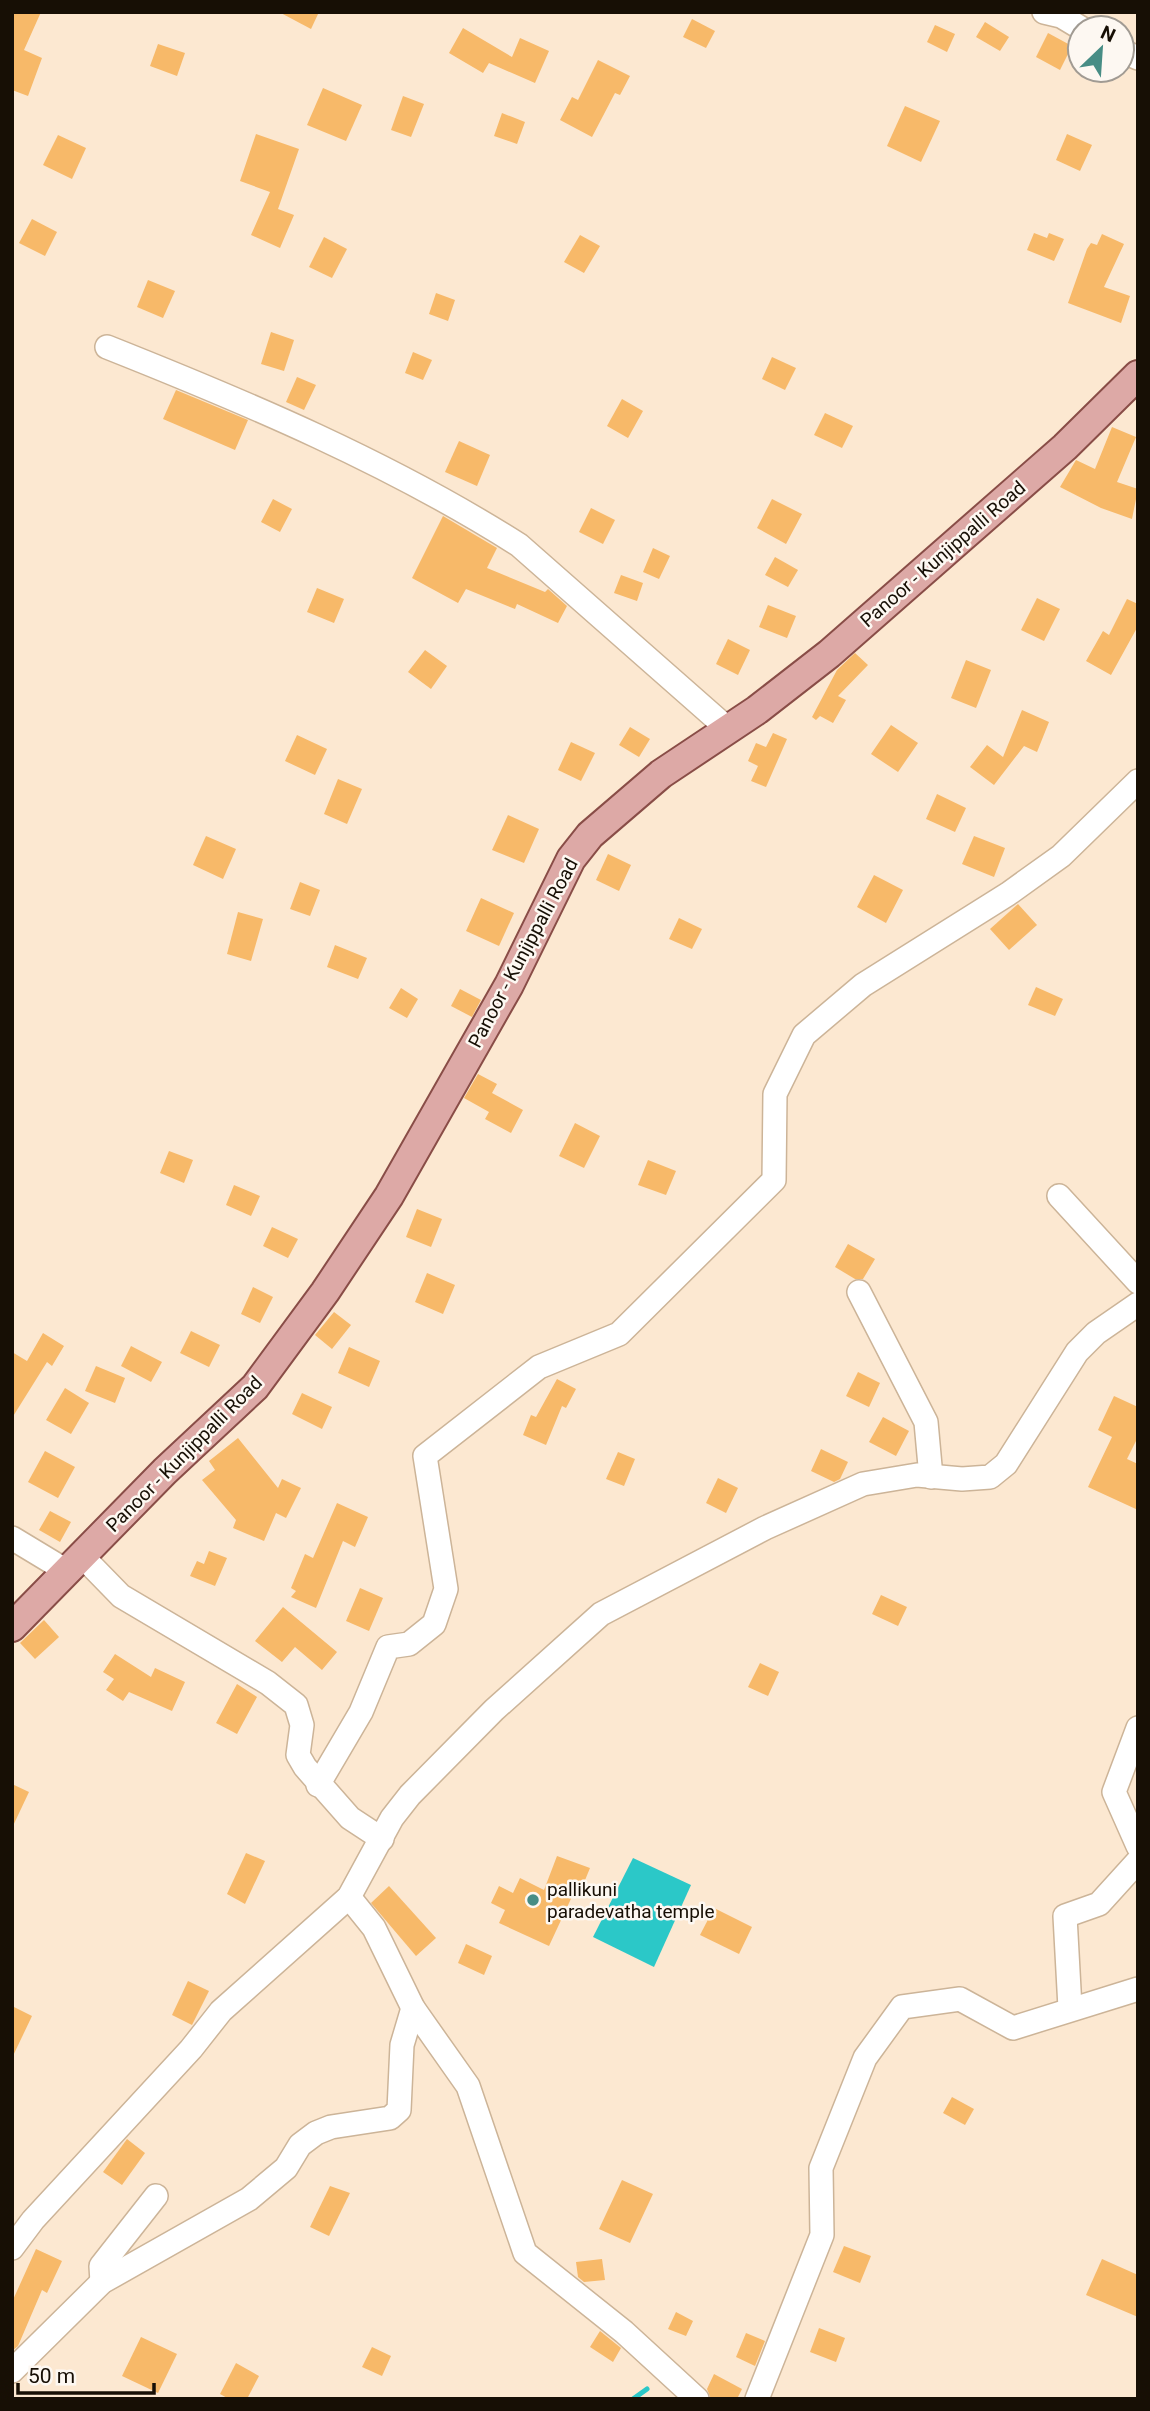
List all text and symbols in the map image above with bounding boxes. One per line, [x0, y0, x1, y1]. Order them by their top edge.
north arrow [1066, 14, 1136, 84]
text: N [1097, 21, 1119, 47]
street label: Panoor - Kunjippalli Road [856, 476, 1030, 632]
street label: Panoor - Kunjippalli Road [463, 854, 583, 1052]
street label: Panoor - Kunjippalli Road [101, 1371, 267, 1537]
place label: pallikuni paradevatha temple [547, 1878, 715, 1923]
marker: pallikuni paradevatha temple [525, 1892, 541, 1908]
scale bar [18, 2352, 154, 2396]
text: 50 m [28, 2364, 75, 2388]

